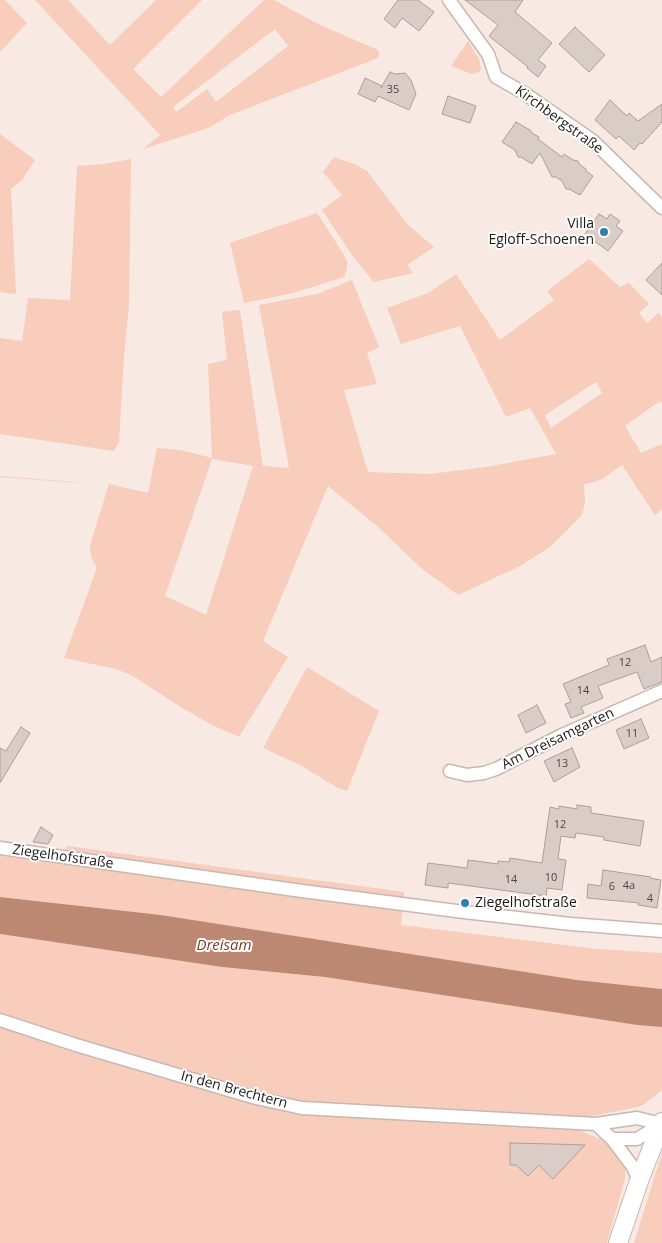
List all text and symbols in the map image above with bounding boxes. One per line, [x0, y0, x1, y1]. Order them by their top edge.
street label: Kirchbergstraße [512, 82, 606, 158]
house number: 35 [387, 83, 399, 97]
place label: Villa Egloff-Schoenen [488, 216, 594, 248]
marker: Villa Egloff-Schoenen [598, 226, 610, 238]
house number: 12 [619, 656, 631, 670]
house number: 14 [577, 684, 589, 698]
street label: Am Dreisamgarten [499, 705, 617, 773]
house number: 11 [626, 727, 638, 741]
house number: 13 [556, 757, 568, 771]
house number: 12 [554, 818, 566, 832]
street label: Ziegelhofstraße [11, 842, 115, 872]
house number: 10 [545, 871, 557, 885]
house number: 14 [505, 873, 517, 887]
house number: 4a [623, 879, 635, 893]
house number: 6 [609, 880, 615, 894]
house number: 4 [647, 892, 653, 906]
place label: Ziegelhofstraße [475, 895, 577, 911]
marker: Ziegelhofstraße [459, 897, 471, 909]
water label: Dreisam [196, 937, 252, 955]
street label: In den Brechtern [179, 1068, 289, 1112]

